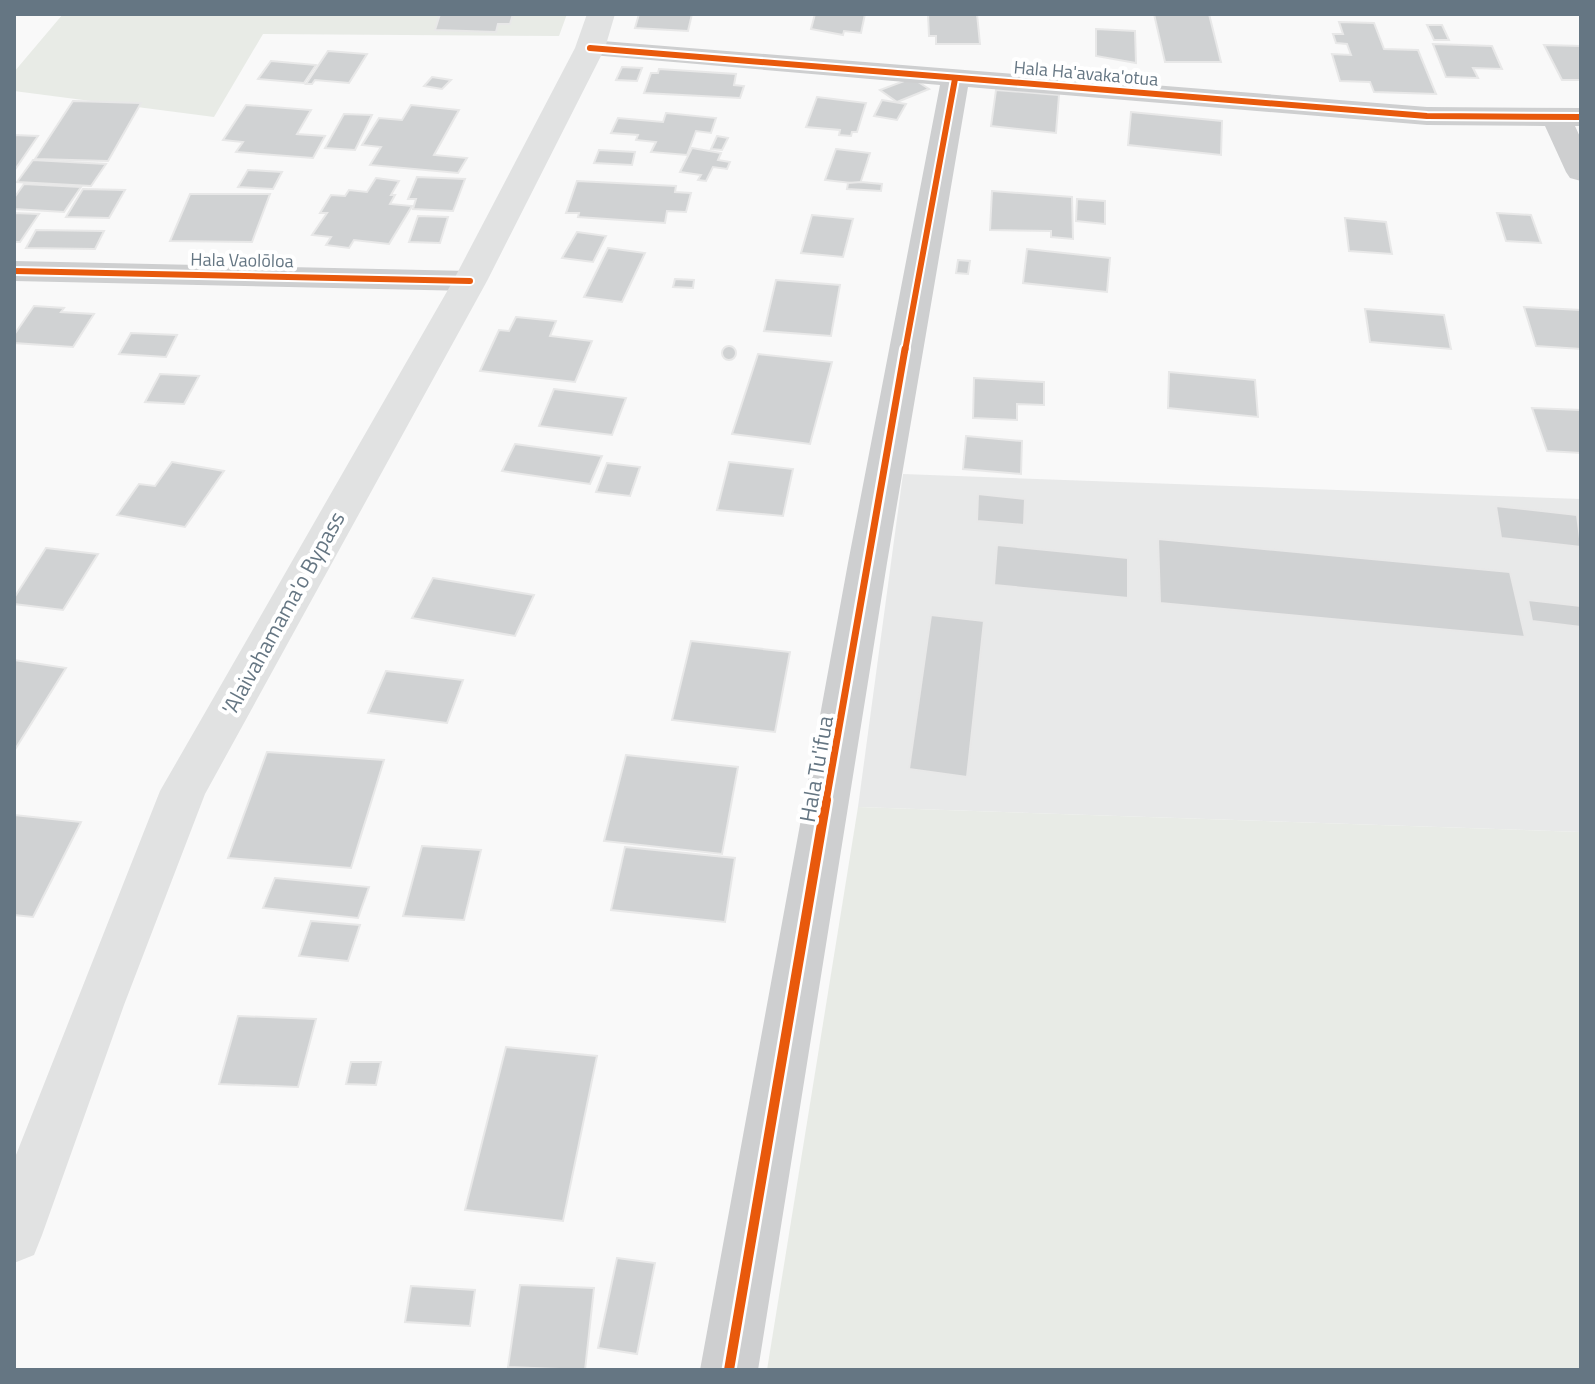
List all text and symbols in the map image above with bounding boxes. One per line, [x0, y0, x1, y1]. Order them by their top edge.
street label: Hala Ha'avaka'otua [1013, 53, 1159, 93]
street label: Hala Vaolōloa [190, 246, 294, 274]
street label: 'Alaivahamama'o Bypass [213, 505, 353, 721]
street label: Hala Tu'ifua [790, 713, 842, 825]

